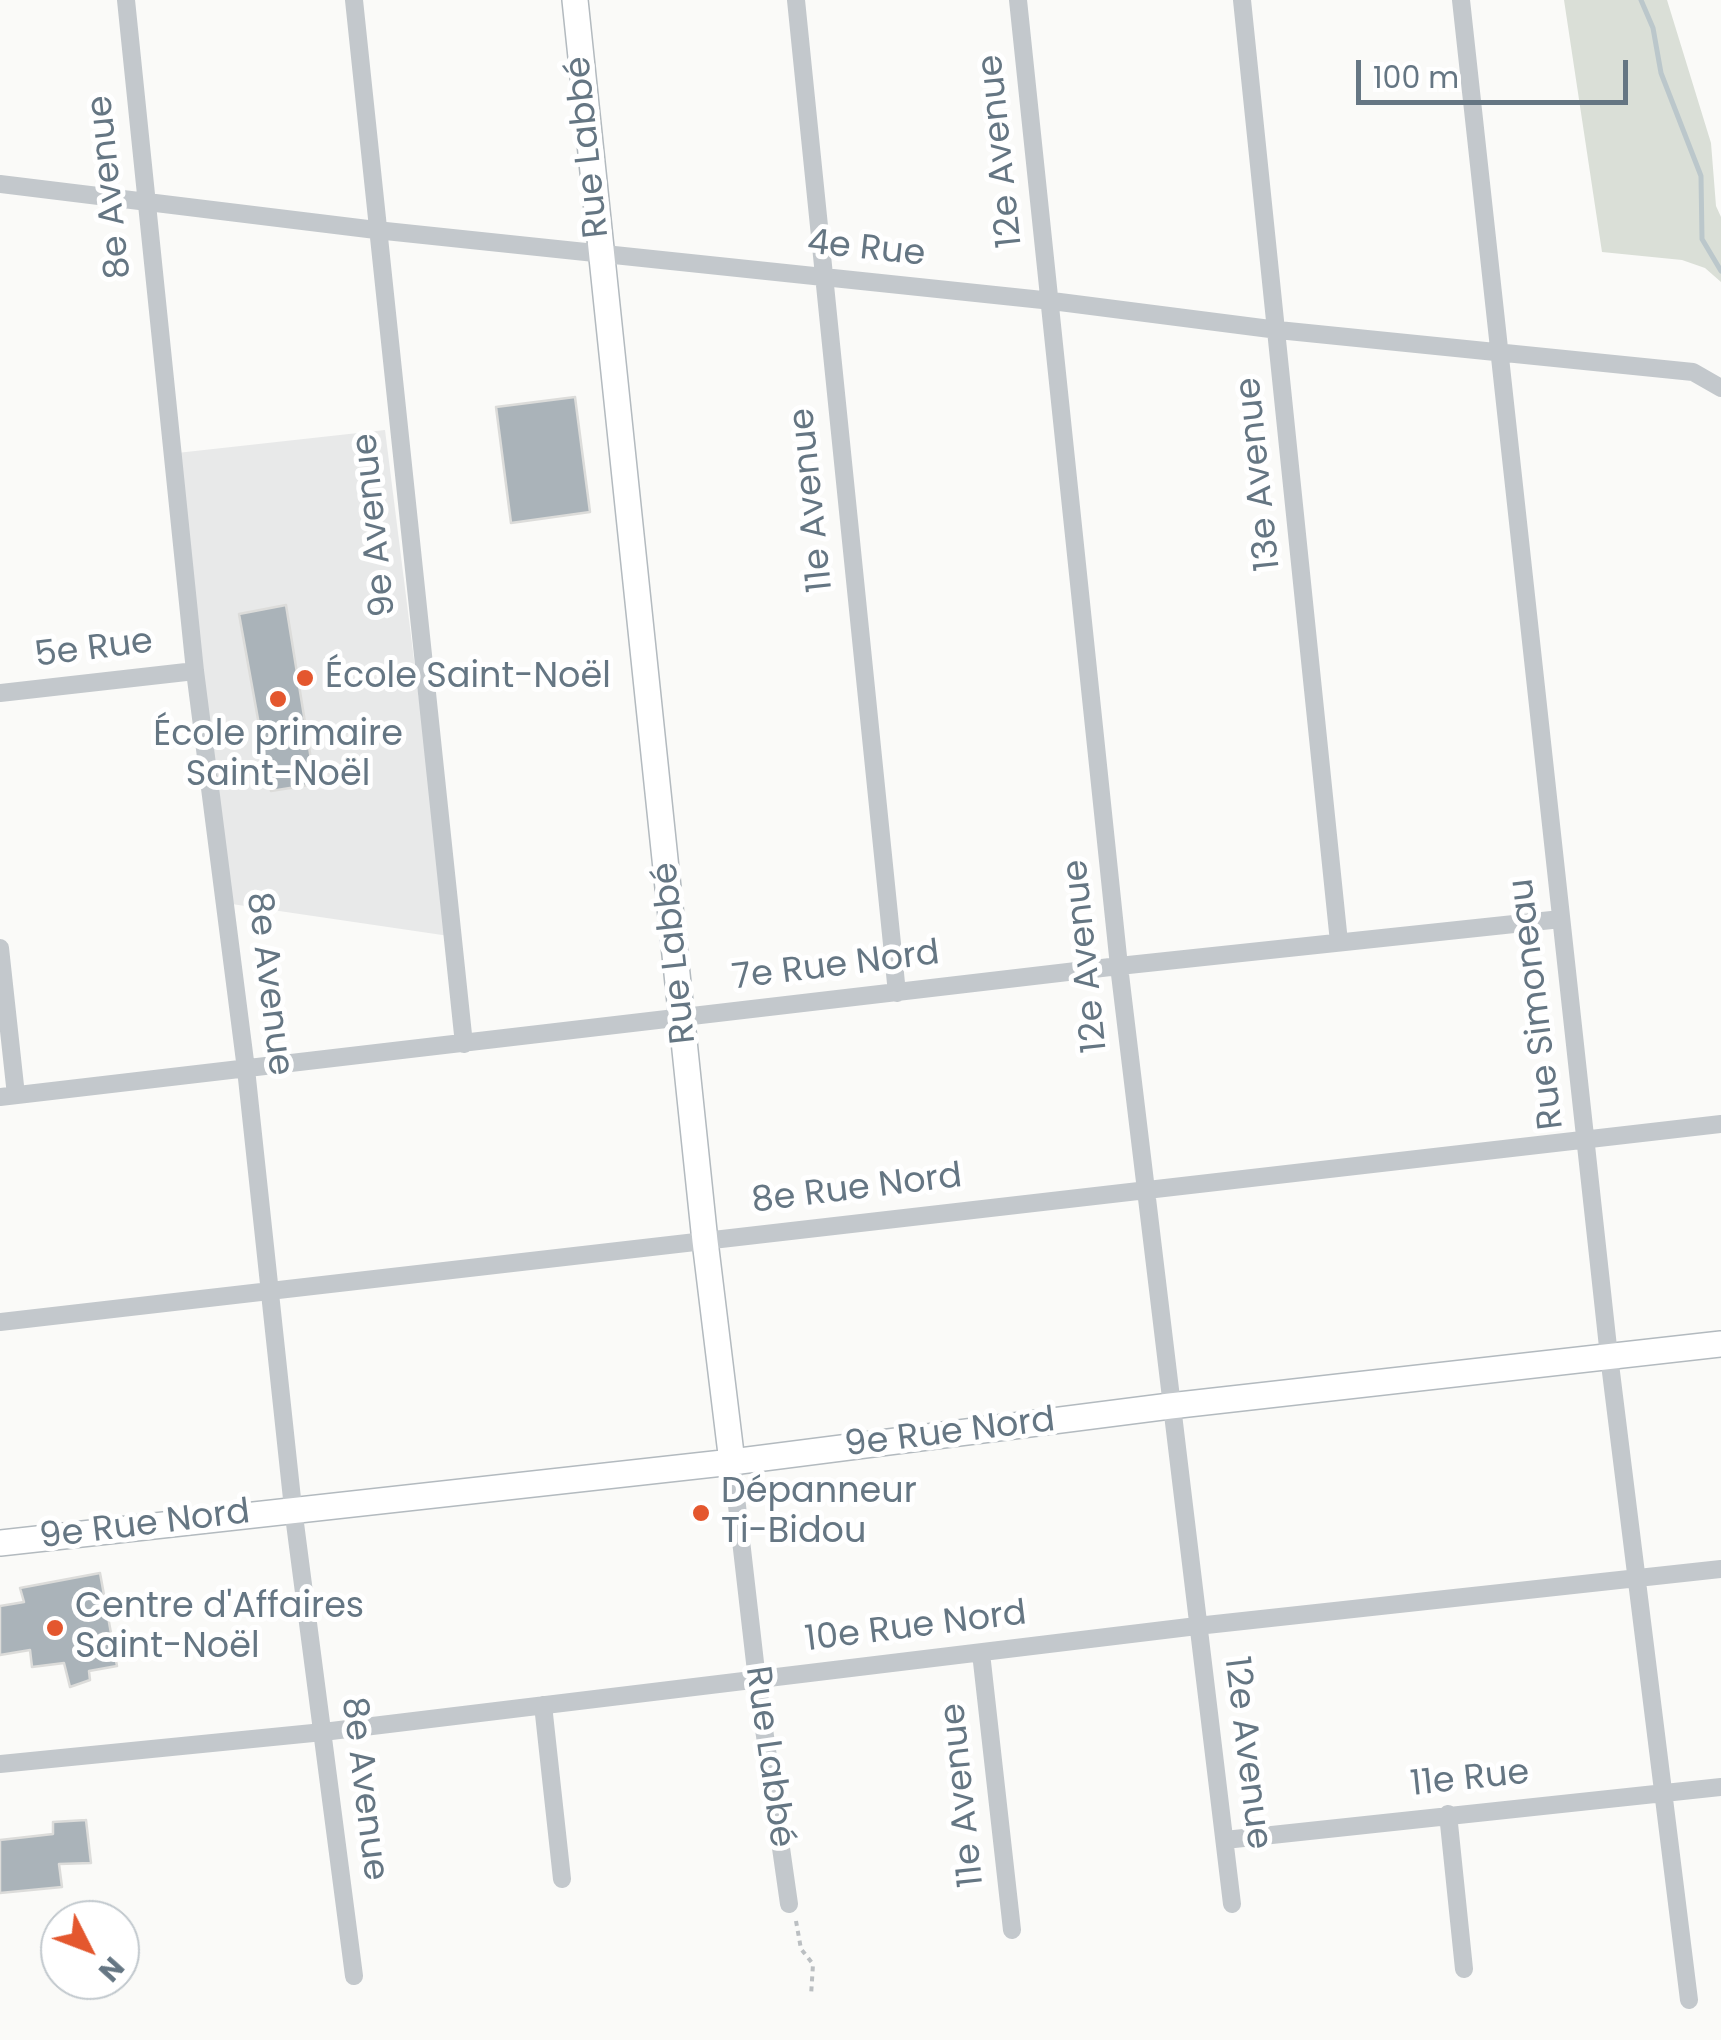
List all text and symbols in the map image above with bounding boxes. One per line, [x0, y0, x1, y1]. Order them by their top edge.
scale bar [1361, 40, 1634, 102]
street label: 12e Avenue [971, 52, 1033, 250]
street label: Rue Labbé [559, 54, 619, 240]
text: 100 m [1373, 56, 1459, 99]
street label: 8e Avenue [80, 93, 142, 281]
street label: 4e Rue [805, 223, 927, 277]
street label: 13e Avenue [1229, 375, 1291, 573]
street label: 11e Avenue [782, 406, 844, 594]
street label: 9e Avenue [345, 431, 407, 619]
street label: 5e Rue [33, 622, 155, 678]
place label: École Saint-Noël [325, 657, 611, 699]
marker: École Saint-Noël [294, 667, 316, 689]
marker: École primaire Saint-Noël [267, 688, 289, 710]
place label: École primaire Saint-Noël [153, 715, 403, 797]
street label: 12e Avenue [1056, 857, 1118, 1055]
street label: Rue Labbé [646, 860, 706, 1046]
street label: Rue Simoneau [1502, 876, 1574, 1132]
street label: 8e Avenue [236, 890, 300, 1078]
street label: 7e Rue Nord [730, 933, 942, 1001]
street label: 8e Rue Nord [749, 1156, 965, 1224]
street label: 9e Rue Nord [842, 1400, 1058, 1468]
place label: Dépanneur Ti-Bidou [721, 1472, 917, 1554]
street label: 9e Rue Nord [37, 1492, 253, 1560]
marker: Dépanneur Ti-Bidou [690, 1502, 712, 1524]
place label: Centre d'Affaires Saint-Noël [75, 1587, 364, 1669]
street label: 10e Rue Nord [803, 1594, 1029, 1662]
marker: Centre d'Affaires Saint-Noël [44, 1617, 66, 1639]
street label: 12e Avenue [1213, 1654, 1279, 1852]
street label: Rue Labbé [735, 1664, 801, 1850]
street label: 8e Avenue [331, 1695, 395, 1883]
street label: 11e Avenue [933, 1701, 995, 1889]
street label: 11e Rue [1409, 1753, 1531, 1807]
north arrow [40, 1900, 140, 2000]
text: N [90, 1948, 133, 1990]

